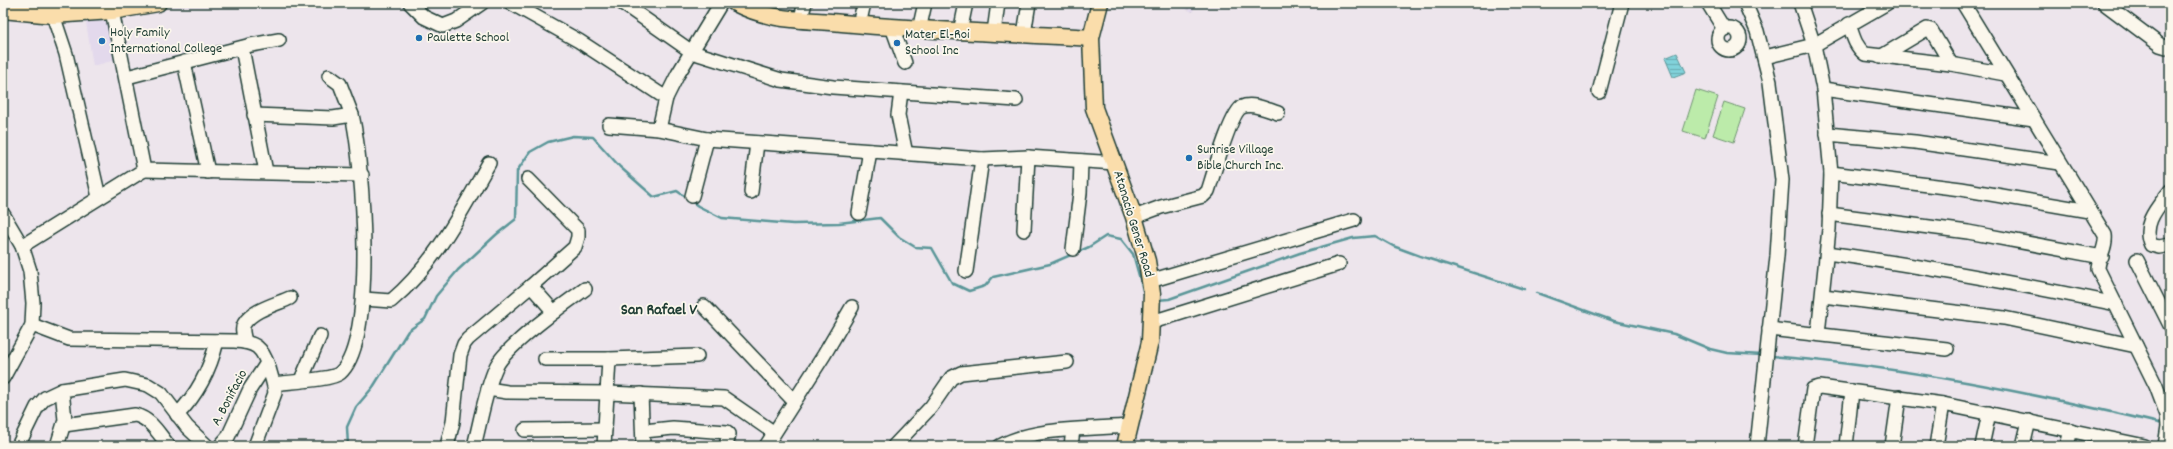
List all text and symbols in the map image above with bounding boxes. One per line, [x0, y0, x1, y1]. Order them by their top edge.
place label: Holy Family International College [110, 23, 222, 59]
place label: Mater El-Roi School Inc [905, 25, 970, 61]
place label: Paulette School [427, 28, 510, 48]
marker: Paulette School [414, 33, 424, 43]
marker: Holy Family International College [97, 36, 107, 46]
marker: Mater El-Roi School Inc [892, 38, 902, 48]
place label: Sunrise Village Bible Church Inc. [1197, 140, 1284, 176]
marker: Sunrise Village Bible Church Inc. [1184, 153, 1194, 163]
street label: Atanacio Gener Road [1107, 168, 1159, 280]
district label: San Rafael V [621, 299, 697, 322]
street label: A. Bonifacio [207, 366, 253, 430]

